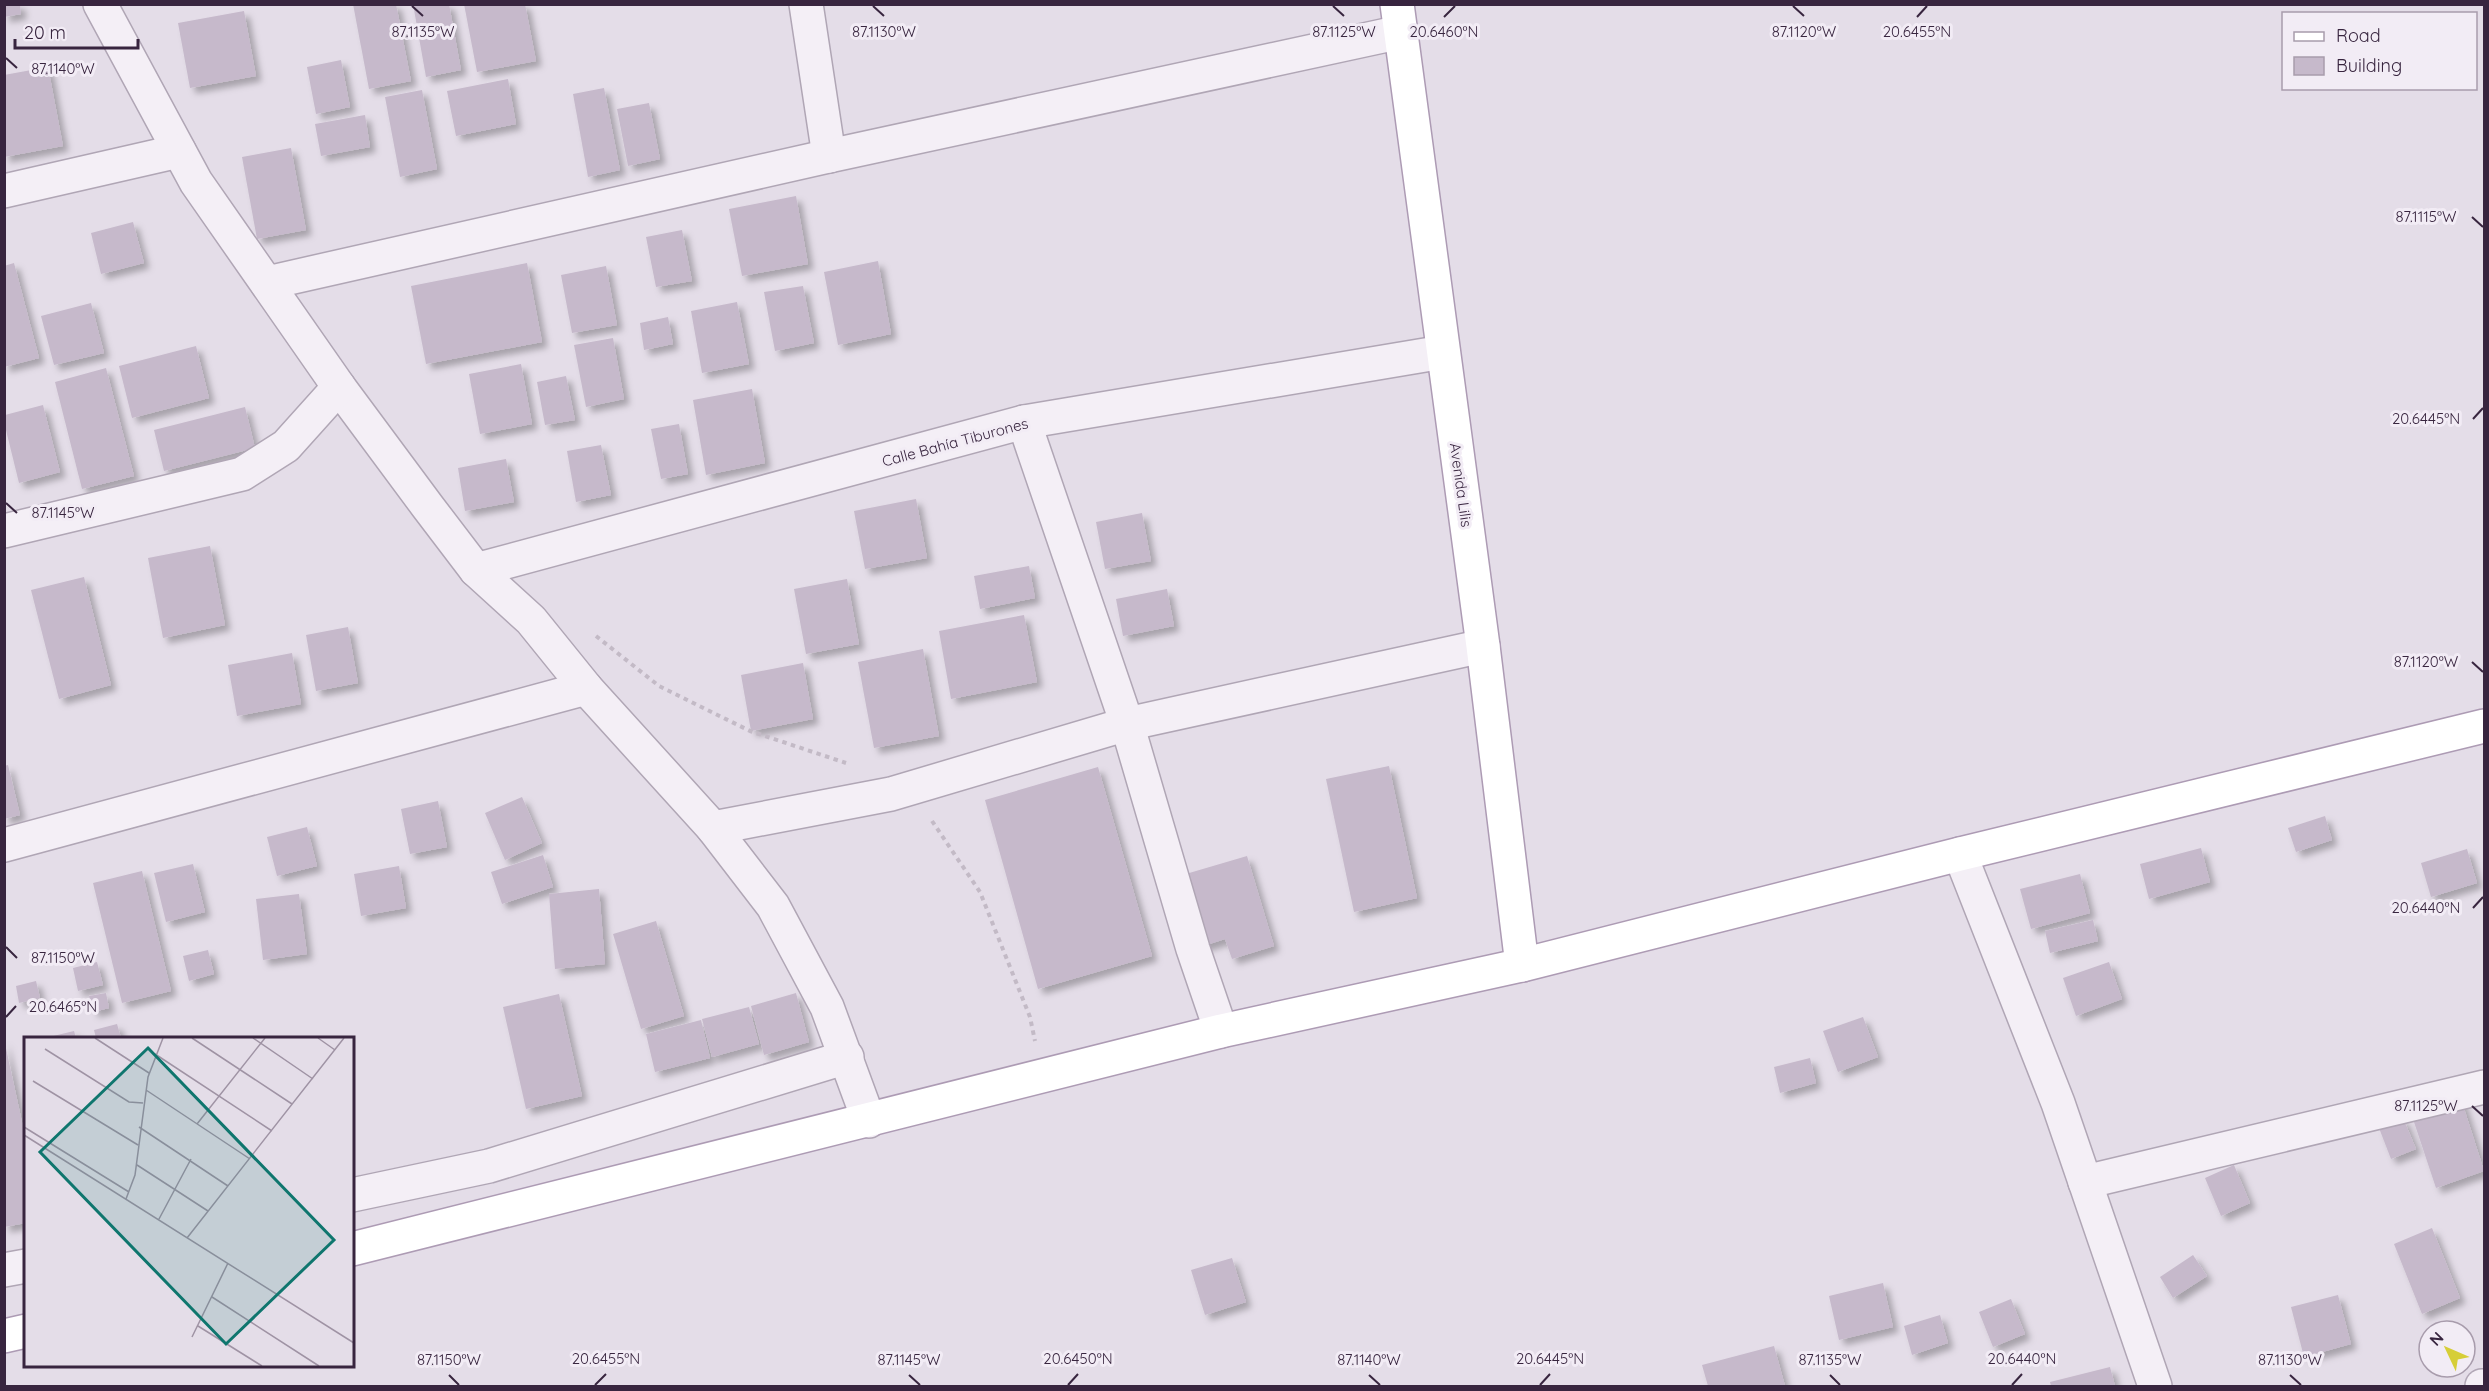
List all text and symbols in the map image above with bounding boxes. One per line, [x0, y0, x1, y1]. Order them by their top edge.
scale bar [15, 12, 138, 50]
legend [2282, 12, 2477, 90]
text: 20 m [24, 21, 66, 44]
text: 87.1135°W [391, 22, 455, 41]
text: 87.1130°W [852, 22, 916, 41]
text: 87.1125°W [1312, 22, 1376, 41]
text: 20.6460°N [1409, 22, 1479, 41]
text: 87.1120°W [1772, 22, 1837, 41]
text: 20.6455°N [1883, 22, 1951, 41]
text: Road [2336, 24, 2381, 47]
text: Building [2336, 54, 2402, 77]
text: 87.1140°W [31, 59, 95, 78]
text: 87.1115°W [2396, 207, 2457, 226]
text: 20.6445°N [2392, 409, 2460, 428]
street label: Calle Bahía Tiburones [880, 413, 1030, 471]
street label: Avenida Lilis [1446, 442, 1476, 528]
text: 87.1145°W [31, 503, 95, 522]
text: 87.1120°W [2394, 652, 2459, 671]
text: 20.6440°N [2392, 898, 2460, 917]
text: 87.1150°W [31, 948, 96, 967]
text: 20.6465°N [29, 997, 97, 1016]
inset map [24, 1037, 354, 1367]
text: 87.1125°W [2394, 1096, 2458, 1115]
north arrow [2417, 1319, 2477, 1379]
text: N [2425, 1327, 2447, 1350]
text: 20.6455°N [572, 1349, 640, 1368]
text: 20.6450°N [1043, 1349, 1113, 1368]
text: 20.6445°N [1516, 1349, 1584, 1368]
text: 20.6440°N [1988, 1349, 2056, 1368]
text: 87.1150°W [417, 1350, 482, 1369]
text: 87.1145°W [877, 1350, 941, 1369]
text: 87.1140°W [1337, 1350, 1401, 1369]
text: 87.1135°W [1798, 1350, 1862, 1369]
text: 87.1130°W [2258, 1350, 2322, 1369]

